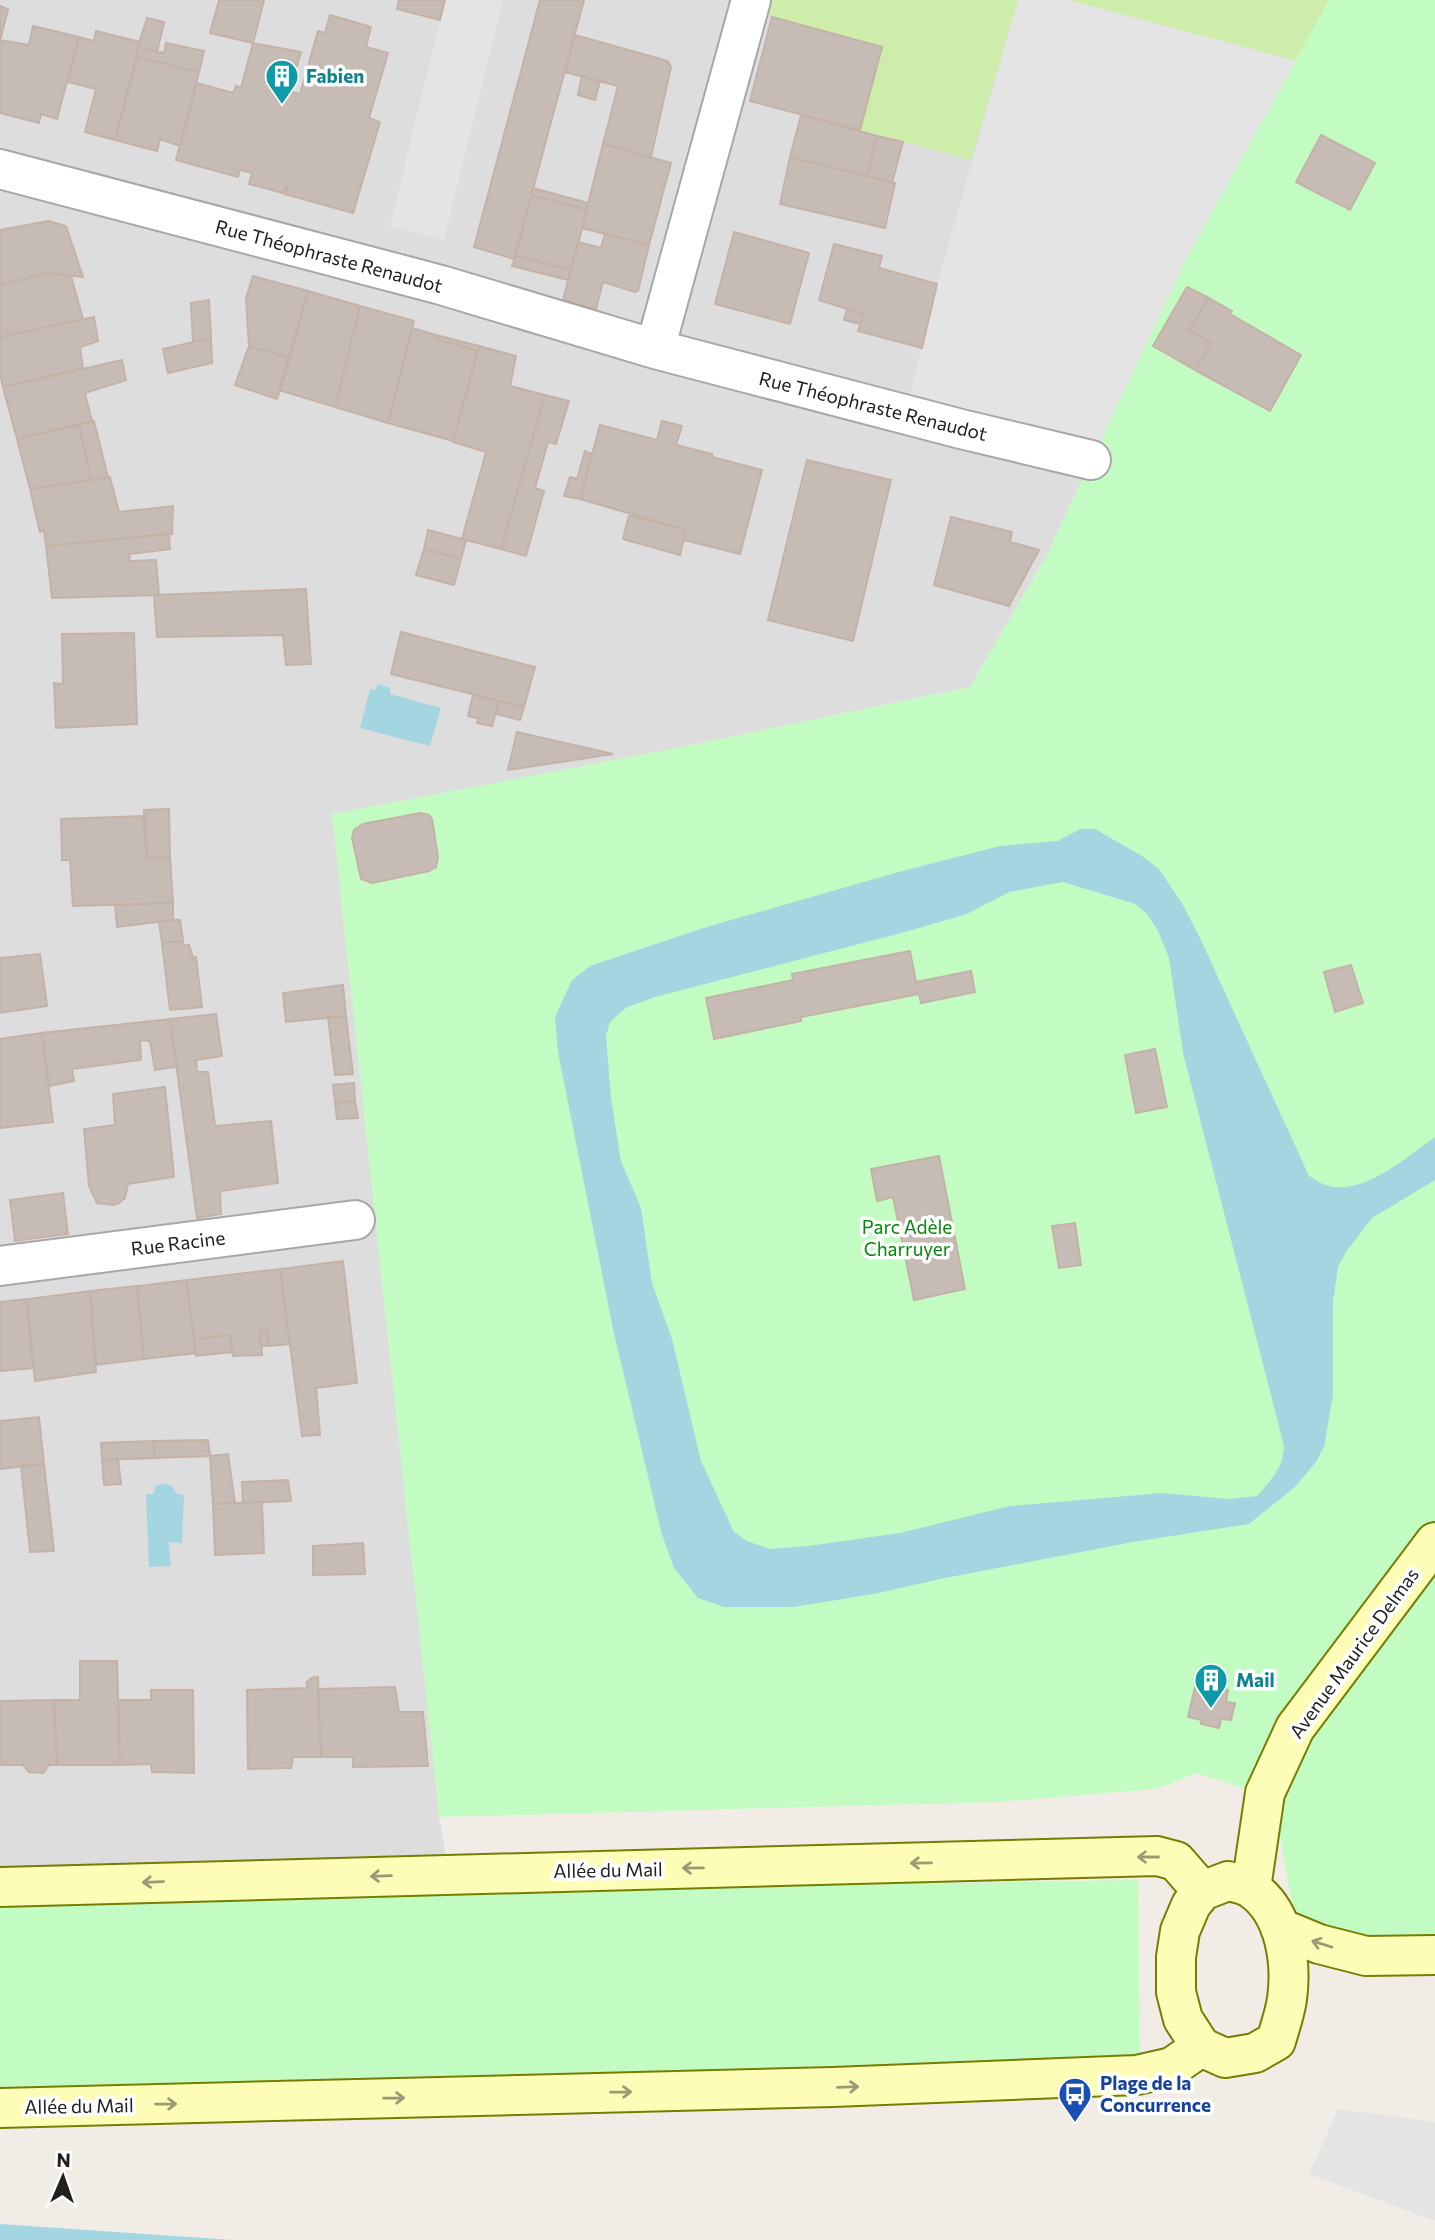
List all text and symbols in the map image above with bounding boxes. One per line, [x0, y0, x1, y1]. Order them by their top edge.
building icon: Fabien [263, 57, 301, 106]
place label: Fabien [306, 64, 364, 87]
street label: Rue Théophraste Renaudot [213, 214, 445, 297]
street label: Rue Théophraste Renaudot [757, 366, 990, 445]
park label: Parc Adèle Charruyer [862, 1215, 952, 1260]
street label: Rue Racine [130, 1225, 226, 1260]
street label: Avenue Maurice Delmas [1284, 1563, 1423, 1742]
building icon: Mail [1192, 1661, 1230, 1710]
place label: Mail [1236, 1668, 1275, 1691]
one-way arrow [1137, 1850, 1160, 1864]
street label: Allée du Mail [553, 1857, 663, 1882]
one-way arrow [909, 1857, 932, 1870]
one-way arrow [682, 1862, 705, 1875]
one-way arrow [369, 1869, 392, 1883]
one-way arrow [142, 1876, 165, 1889]
one-way arrow [1312, 1937, 1334, 1950]
place label: Plage de la Concurrence [1100, 2071, 1211, 2116]
bus stop icon: Plage de la Concurrence [1056, 2075, 1094, 2124]
one-way arrow [837, 2080, 860, 2093]
one-way arrow [609, 2086, 632, 2099]
one-way arrow [382, 2092, 405, 2105]
street label: Allée du Mail [24, 2093, 134, 2118]
one-way arrow [154, 2097, 177, 2111]
north arrow [28, 2142, 98, 2212]
text: N [56, 2148, 71, 2171]

